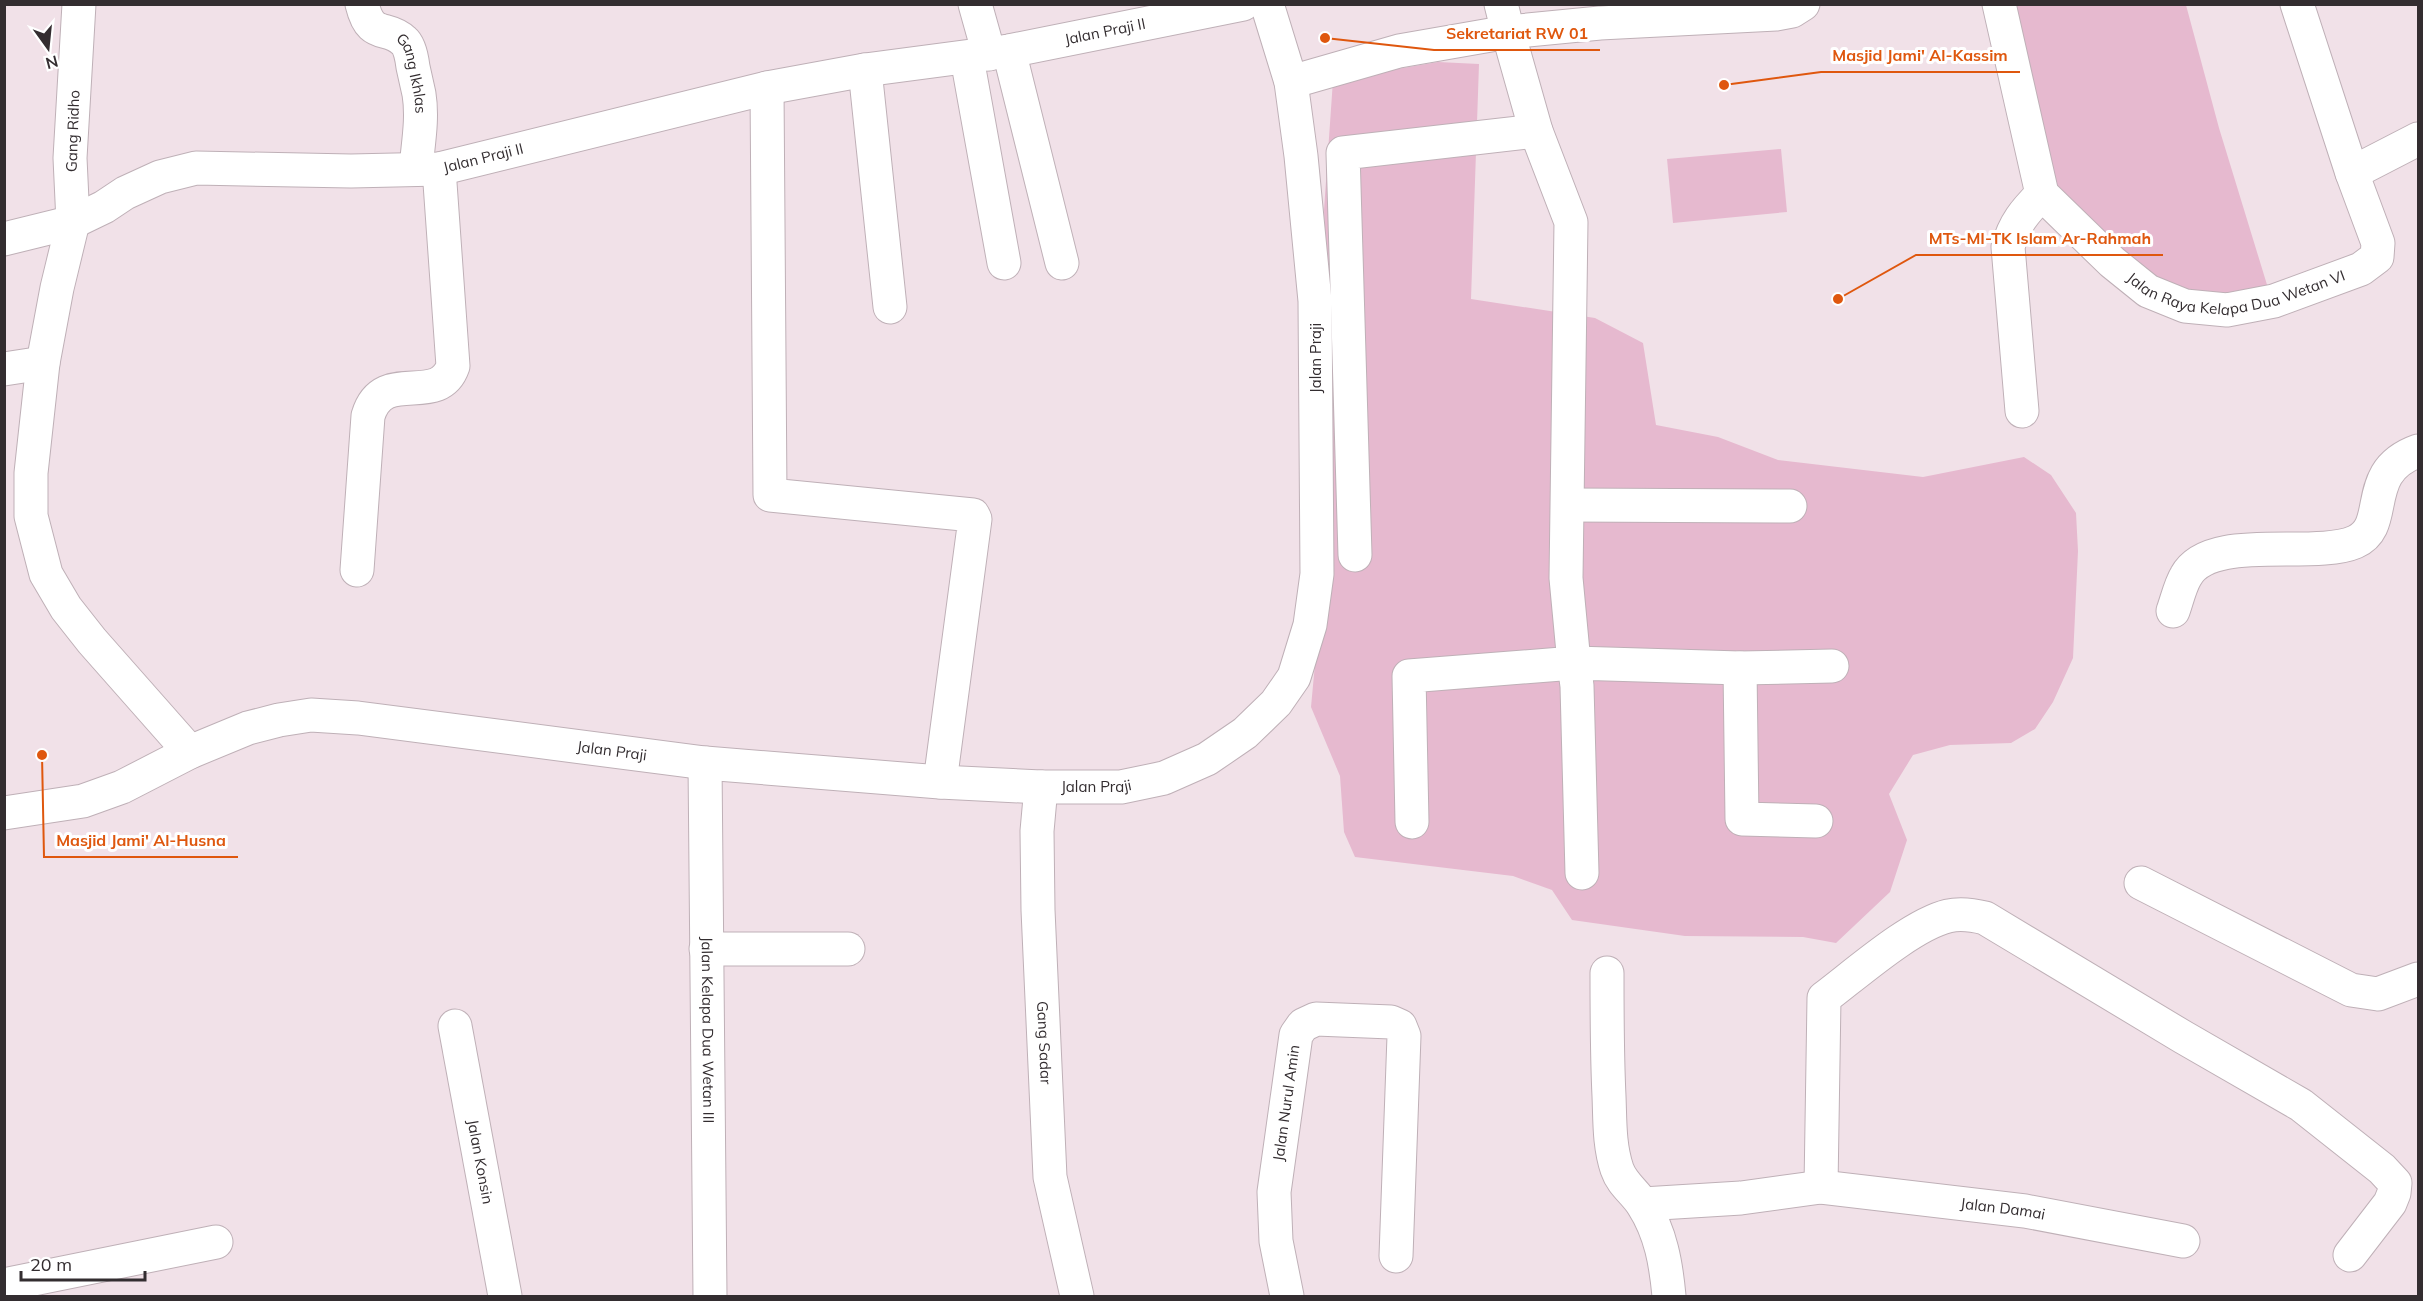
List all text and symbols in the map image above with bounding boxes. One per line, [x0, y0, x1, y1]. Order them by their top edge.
street label: Jalan Praji II [1063, 14, 1147, 49]
callout: Sekretariat RW 01 [1434, 16, 1600, 50]
north arrow [18, 18, 78, 78]
text: Sekretariat RW 01 [1446, 23, 1588, 43]
street label: Gang Ikhlas [393, 29, 431, 114]
callout: Masjid Jami' Al-Kassim [1821, 38, 2020, 72]
text: Masjid Jami' Al-Kassim [1832, 45, 2008, 65]
text: N [43, 51, 60, 74]
street label: Gang Ridho [62, 90, 83, 172]
street label: Jalan Praji II [441, 139, 525, 177]
callout: MTs-MI-TK Islam Ar-Rahmah [1916, 221, 2163, 255]
text: MTs-MI-TK Islam Ar-Rahmah [1929, 228, 2151, 248]
street label: Jalan Raya Kelapa Dua Wetan VI [2122, 261, 2352, 283]
text: Jalan Raya Kelapa Dua Wetan VI [2123, 266, 2348, 319]
street label: Jalan Praji [1306, 323, 1325, 393]
street label: Jalan Praji [576, 736, 648, 764]
street label: Jalan Praji [1061, 775, 1133, 796]
callout: Masjid Jami' Al-Husna [44, 823, 238, 857]
text: Masjid Jami' Al-Husna [56, 830, 226, 850]
street label: Jalan Kelapa Dua Wetan III [698, 937, 718, 1123]
street label: Gang Sadar [1033, 1000, 1056, 1085]
street label: Jalan Nurul Amin [1268, 1044, 1304, 1162]
street label: Jalan Konsin [463, 1118, 498, 1206]
street label: Jalan Damai [1959, 1193, 2047, 1224]
scale bar [21, 1244, 146, 1282]
text: 20 m [30, 1253, 72, 1276]

